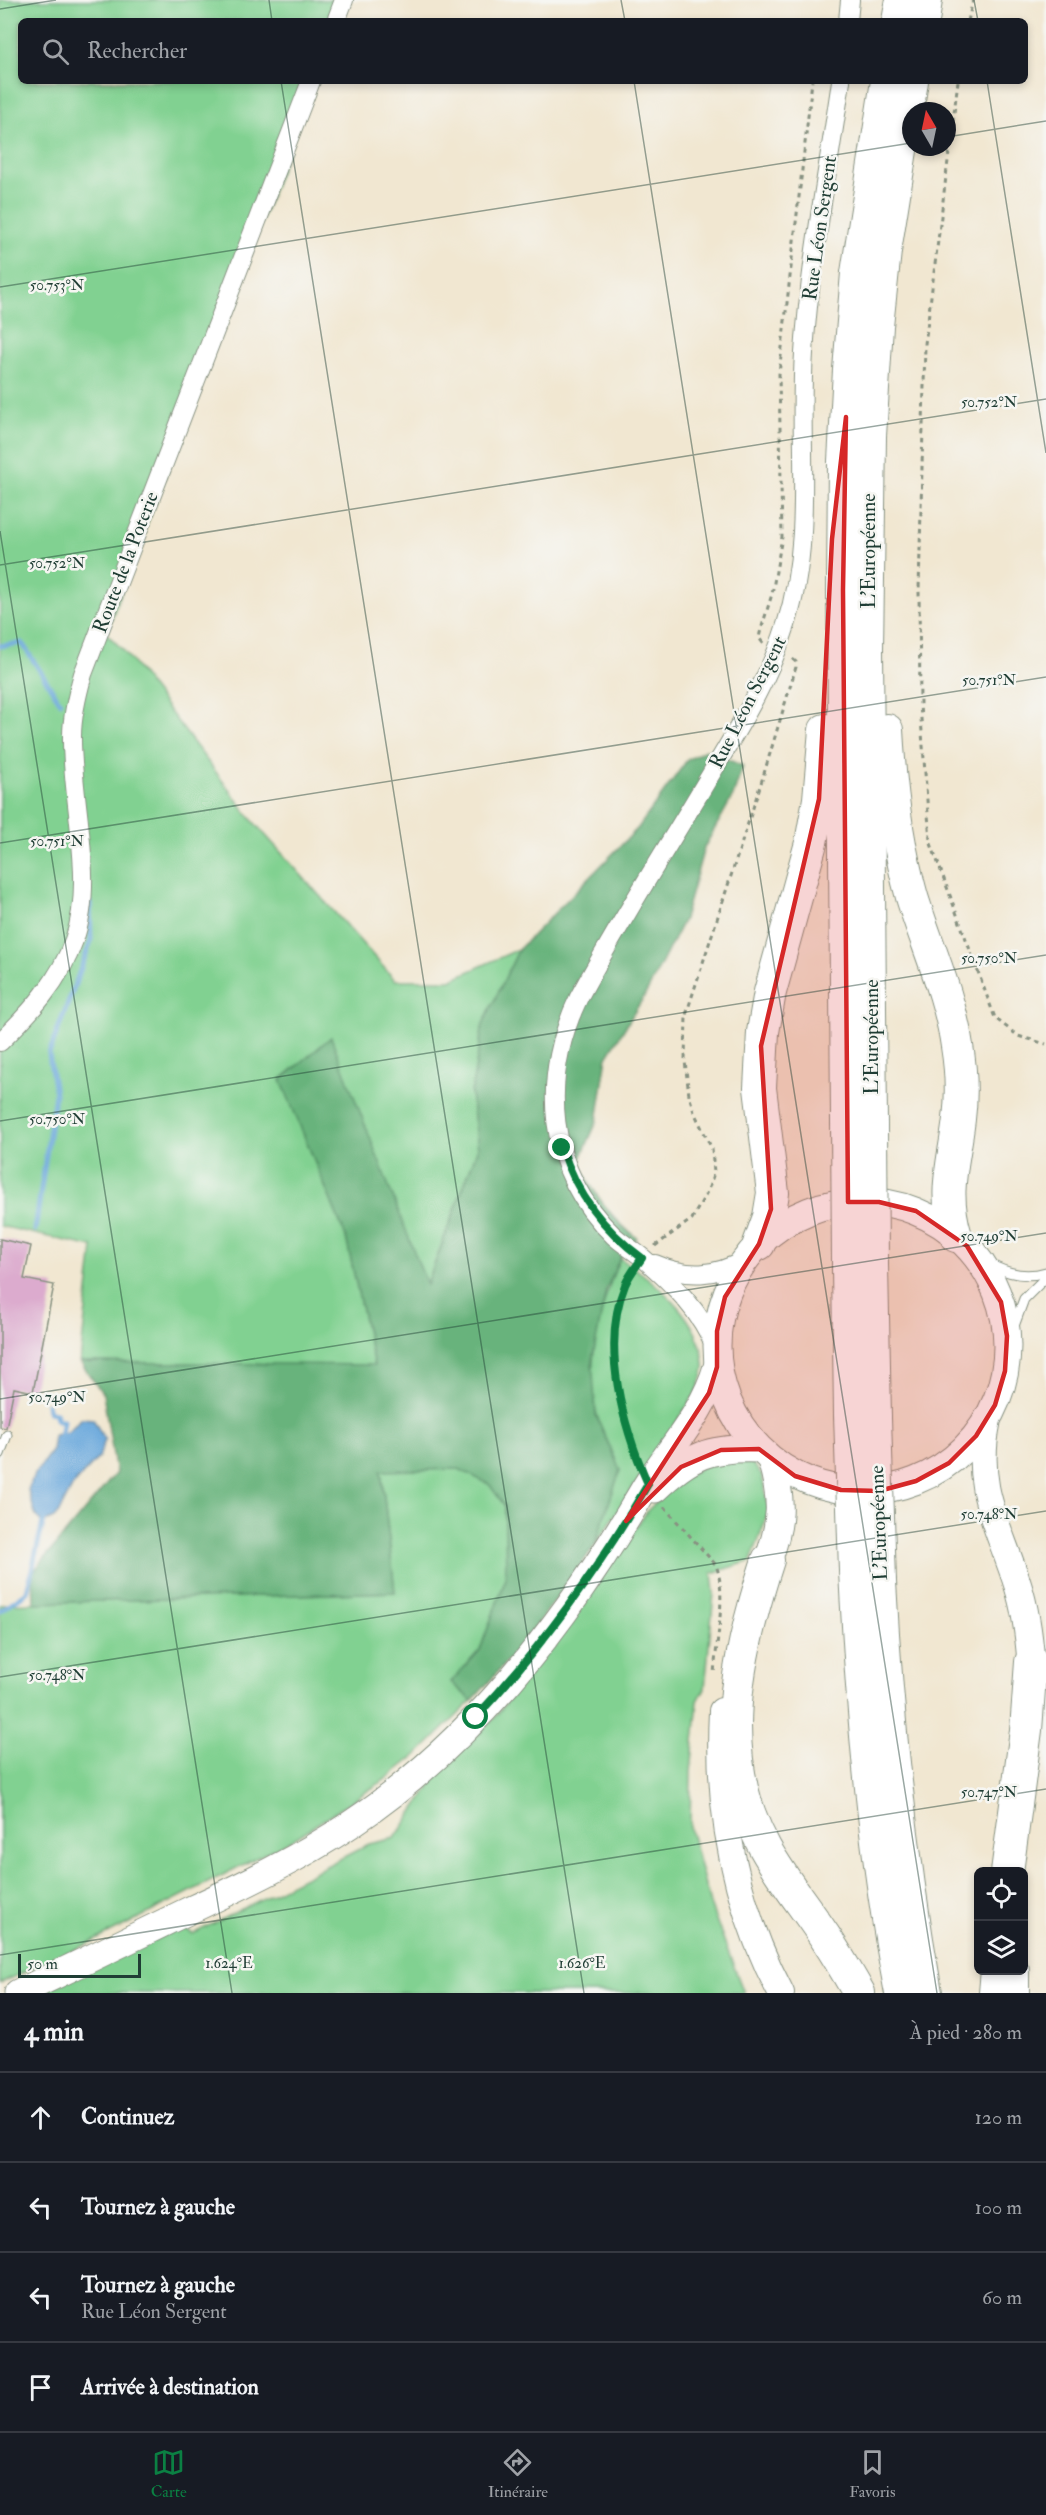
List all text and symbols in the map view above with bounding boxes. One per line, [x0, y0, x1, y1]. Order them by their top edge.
search box [18, 18, 1028, 84]
icon: search [39, 35, 72, 68]
text: Rechercher [87, 37, 187, 65]
north arrow [902, 102, 956, 156]
street label: Rue Léon Sergent [797, 154, 842, 302]
text: 50.753°N [30, 276, 85, 295]
text: 50.752°N [961, 393, 1018, 412]
street label: Route de la Poterie [87, 488, 164, 637]
street label: L'Européenne [856, 493, 882, 609]
text: 50.752°N [29, 554, 86, 573]
street label: Rue Léon Sergent [703, 631, 792, 773]
text: 50.751°N [962, 671, 1017, 690]
text: 50.751°N [30, 832, 85, 851]
text: 50.750°N [961, 949, 1018, 968]
street label: L'Européenne [859, 979, 885, 1095]
text: 50.750°N [29, 1110, 86, 1129]
route end [548, 1134, 574, 1160]
text: 50.749°N [960, 1227, 1018, 1246]
text: 50.749°N [28, 1388, 86, 1407]
street label: L'Européenne [864, 1465, 894, 1581]
text: 50.748°N [961, 1505, 1018, 1524]
text: 50.748°N [29, 1666, 86, 1685]
route start [462, 1703, 488, 1729]
text: 50.747°N [961, 1783, 1018, 1802]
map controls [974, 1867, 1028, 1975]
button: locate [974, 1867, 1028, 1921]
button: layers [974, 1921, 1028, 1975]
scale bar [18, 1951, 141, 1978]
text: 50 m [27, 1954, 58, 1974]
text: 1.624°E [205, 1954, 253, 1973]
text: 1.626°E [558, 1954, 606, 1973]
text: 4 min [24, 2016, 84, 2048]
text: À pied · 280 m [910, 2020, 1022, 2045]
icon: ahead [24, 2101, 57, 2134]
text: Continuez [81, 2103, 174, 2131]
text: 120 m [975, 2105, 1022, 2130]
icon: left [24, 2191, 57, 2224]
text: Tournez à gauche [81, 2193, 235, 2221]
text: 100 m [975, 2195, 1022, 2220]
text: Tournez à gauche [81, 2271, 235, 2299]
icon: left [24, 2281, 57, 2314]
text: 60 m [982, 2285, 1022, 2310]
text: Rue Léon Sergent [81, 2299, 227, 2324]
icon: arrive [24, 2371, 57, 2404]
text: Arrivée à destination [81, 2373, 259, 2401]
tab: Carte [151, 2446, 187, 2502]
tab: Itinéraire [488, 2446, 548, 2502]
tab: Favoris [849, 2446, 895, 2502]

